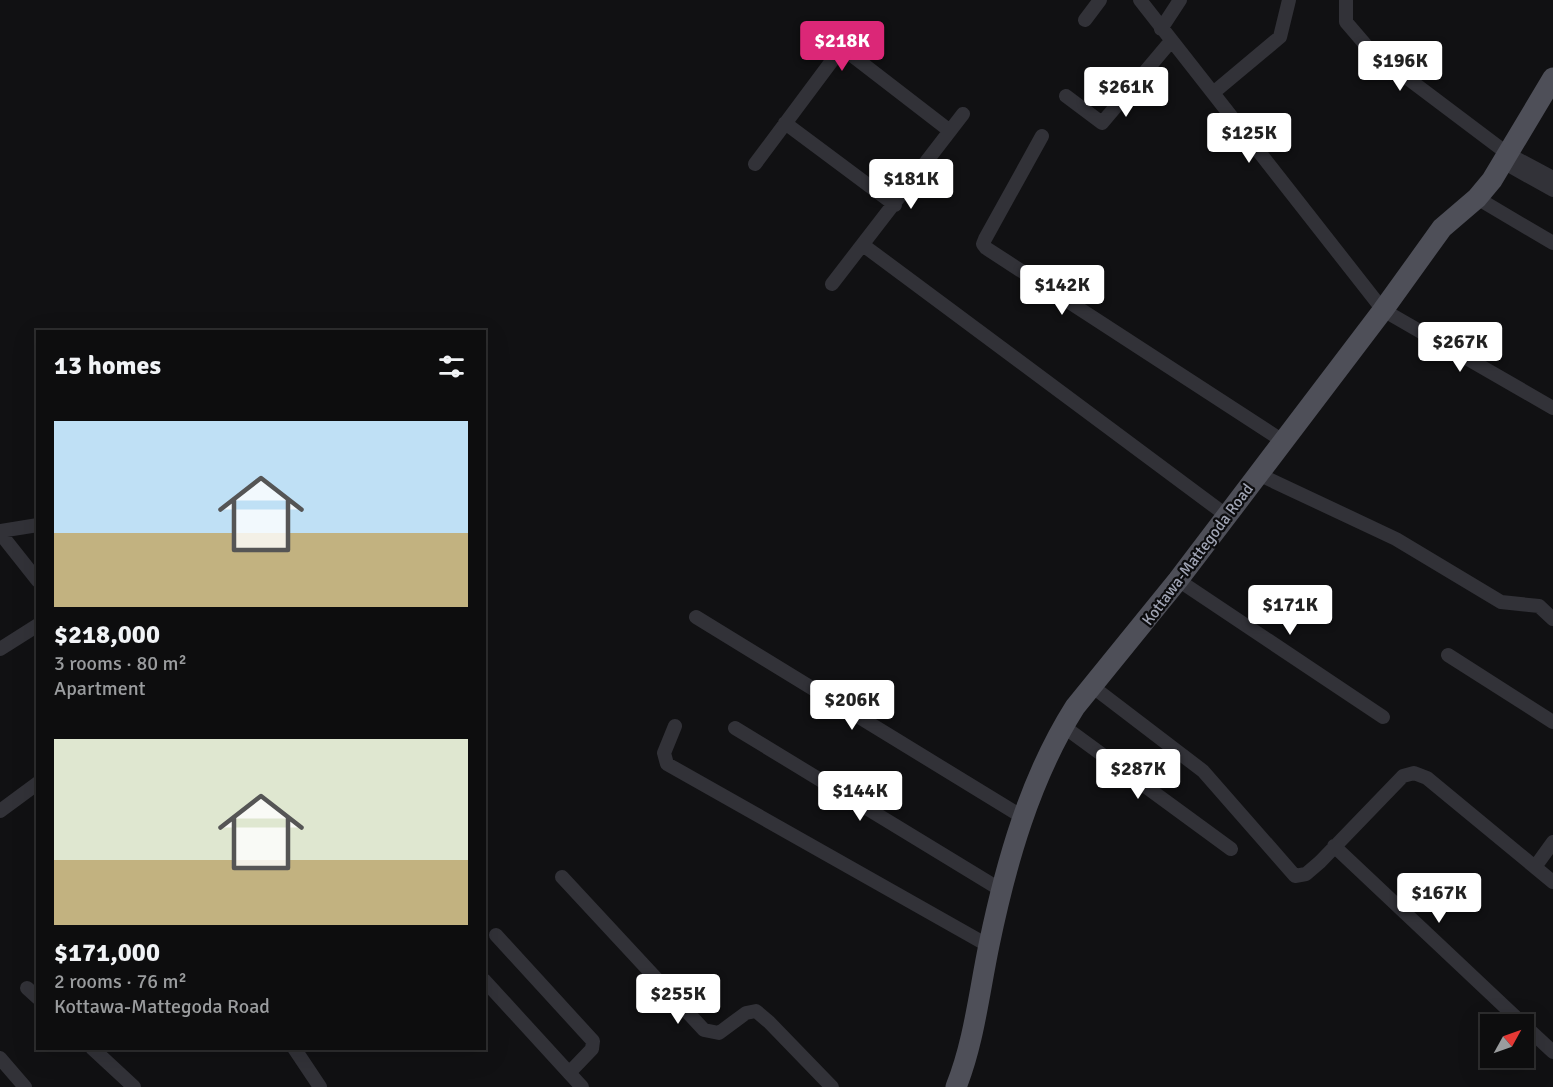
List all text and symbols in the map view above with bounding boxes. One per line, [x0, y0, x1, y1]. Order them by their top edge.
pin: $218K [800, 21, 884, 72]
text: $218K [814, 28, 870, 53]
pin: $196K [1358, 41, 1442, 92]
text: $196K [1372, 48, 1428, 73]
pin: $261K [1084, 67, 1168, 118]
text: $261K [1098, 74, 1154, 99]
pin: $125K [1207, 113, 1291, 164]
text: $125K [1221, 120, 1277, 145]
pin: $181K [869, 159, 953, 210]
text: $181K [883, 166, 939, 191]
pin: $142K [1020, 265, 1104, 316]
text: $142K [1034, 272, 1090, 297]
pin: $267K [1418, 322, 1502, 373]
text: $267K [1432, 329, 1488, 354]
text: 13 homes [54, 350, 161, 382]
icon: filters [435, 350, 468, 383]
icon: home [207, 460, 315, 568]
street label: Kottawa-Mattegoda Road [1138, 480, 1258, 630]
pin: $171K [1248, 585, 1332, 636]
text: $171K [1262, 592, 1318, 617]
text: $218,000 [54, 619, 160, 651]
text: 3 rooms · 80 m² [54, 651, 187, 676]
text: Apartment [54, 676, 146, 701]
pin: $206K [810, 680, 894, 731]
text: $206K [824, 687, 880, 712]
pin: $287K [1096, 749, 1180, 800]
text: $287K [1110, 756, 1166, 781]
pin: $144K [818, 771, 902, 822]
icon: home [207, 778, 315, 886]
text: $144K [832, 778, 888, 803]
pin: $167K [1397, 873, 1481, 924]
text: $167K [1411, 880, 1467, 905]
text: $171,000 [54, 937, 160, 969]
text: 2 rooms · 76 m² [54, 969, 187, 994]
pin: $255K [636, 974, 720, 1025]
text: $255K [650, 981, 706, 1006]
text: Kottawa-Mattegoda Road [54, 994, 270, 1019]
north arrow [1480, 1014, 1534, 1068]
map controls [1480, 1014, 1534, 1068]

